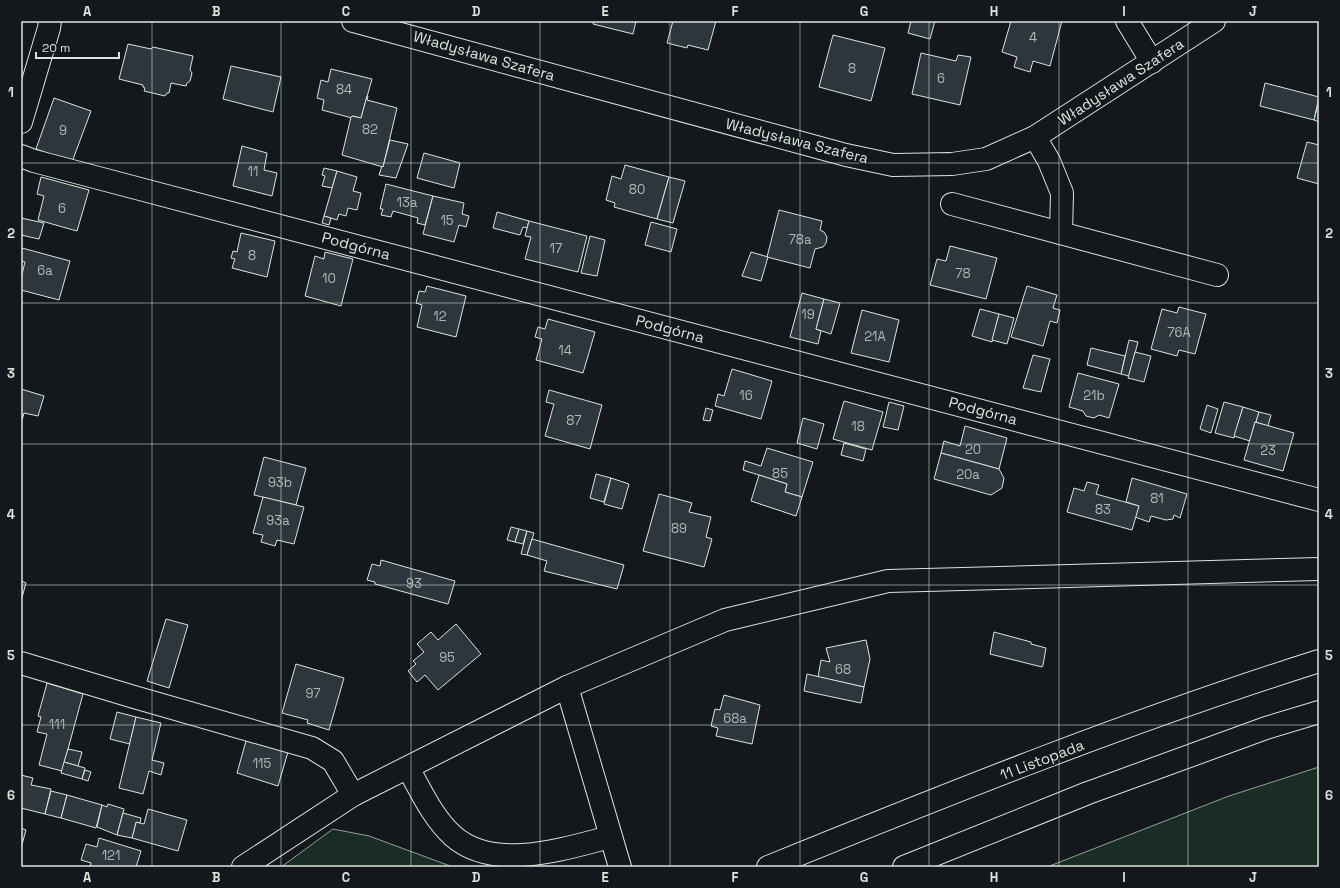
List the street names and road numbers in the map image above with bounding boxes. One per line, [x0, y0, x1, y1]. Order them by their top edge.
street label: Władysława Szafera [411, 26, 557, 85]
street label: Władysława Szafera [1054, 34, 1188, 129]
street label: Władysława Szafera [724, 114, 871, 168]
street label: Podgórna [320, 227, 393, 264]
street label: Podgórna [634, 310, 707, 347]
street label: Podgórna [947, 392, 1020, 429]
street label: 11 Listopada [997, 735, 1087, 784]

